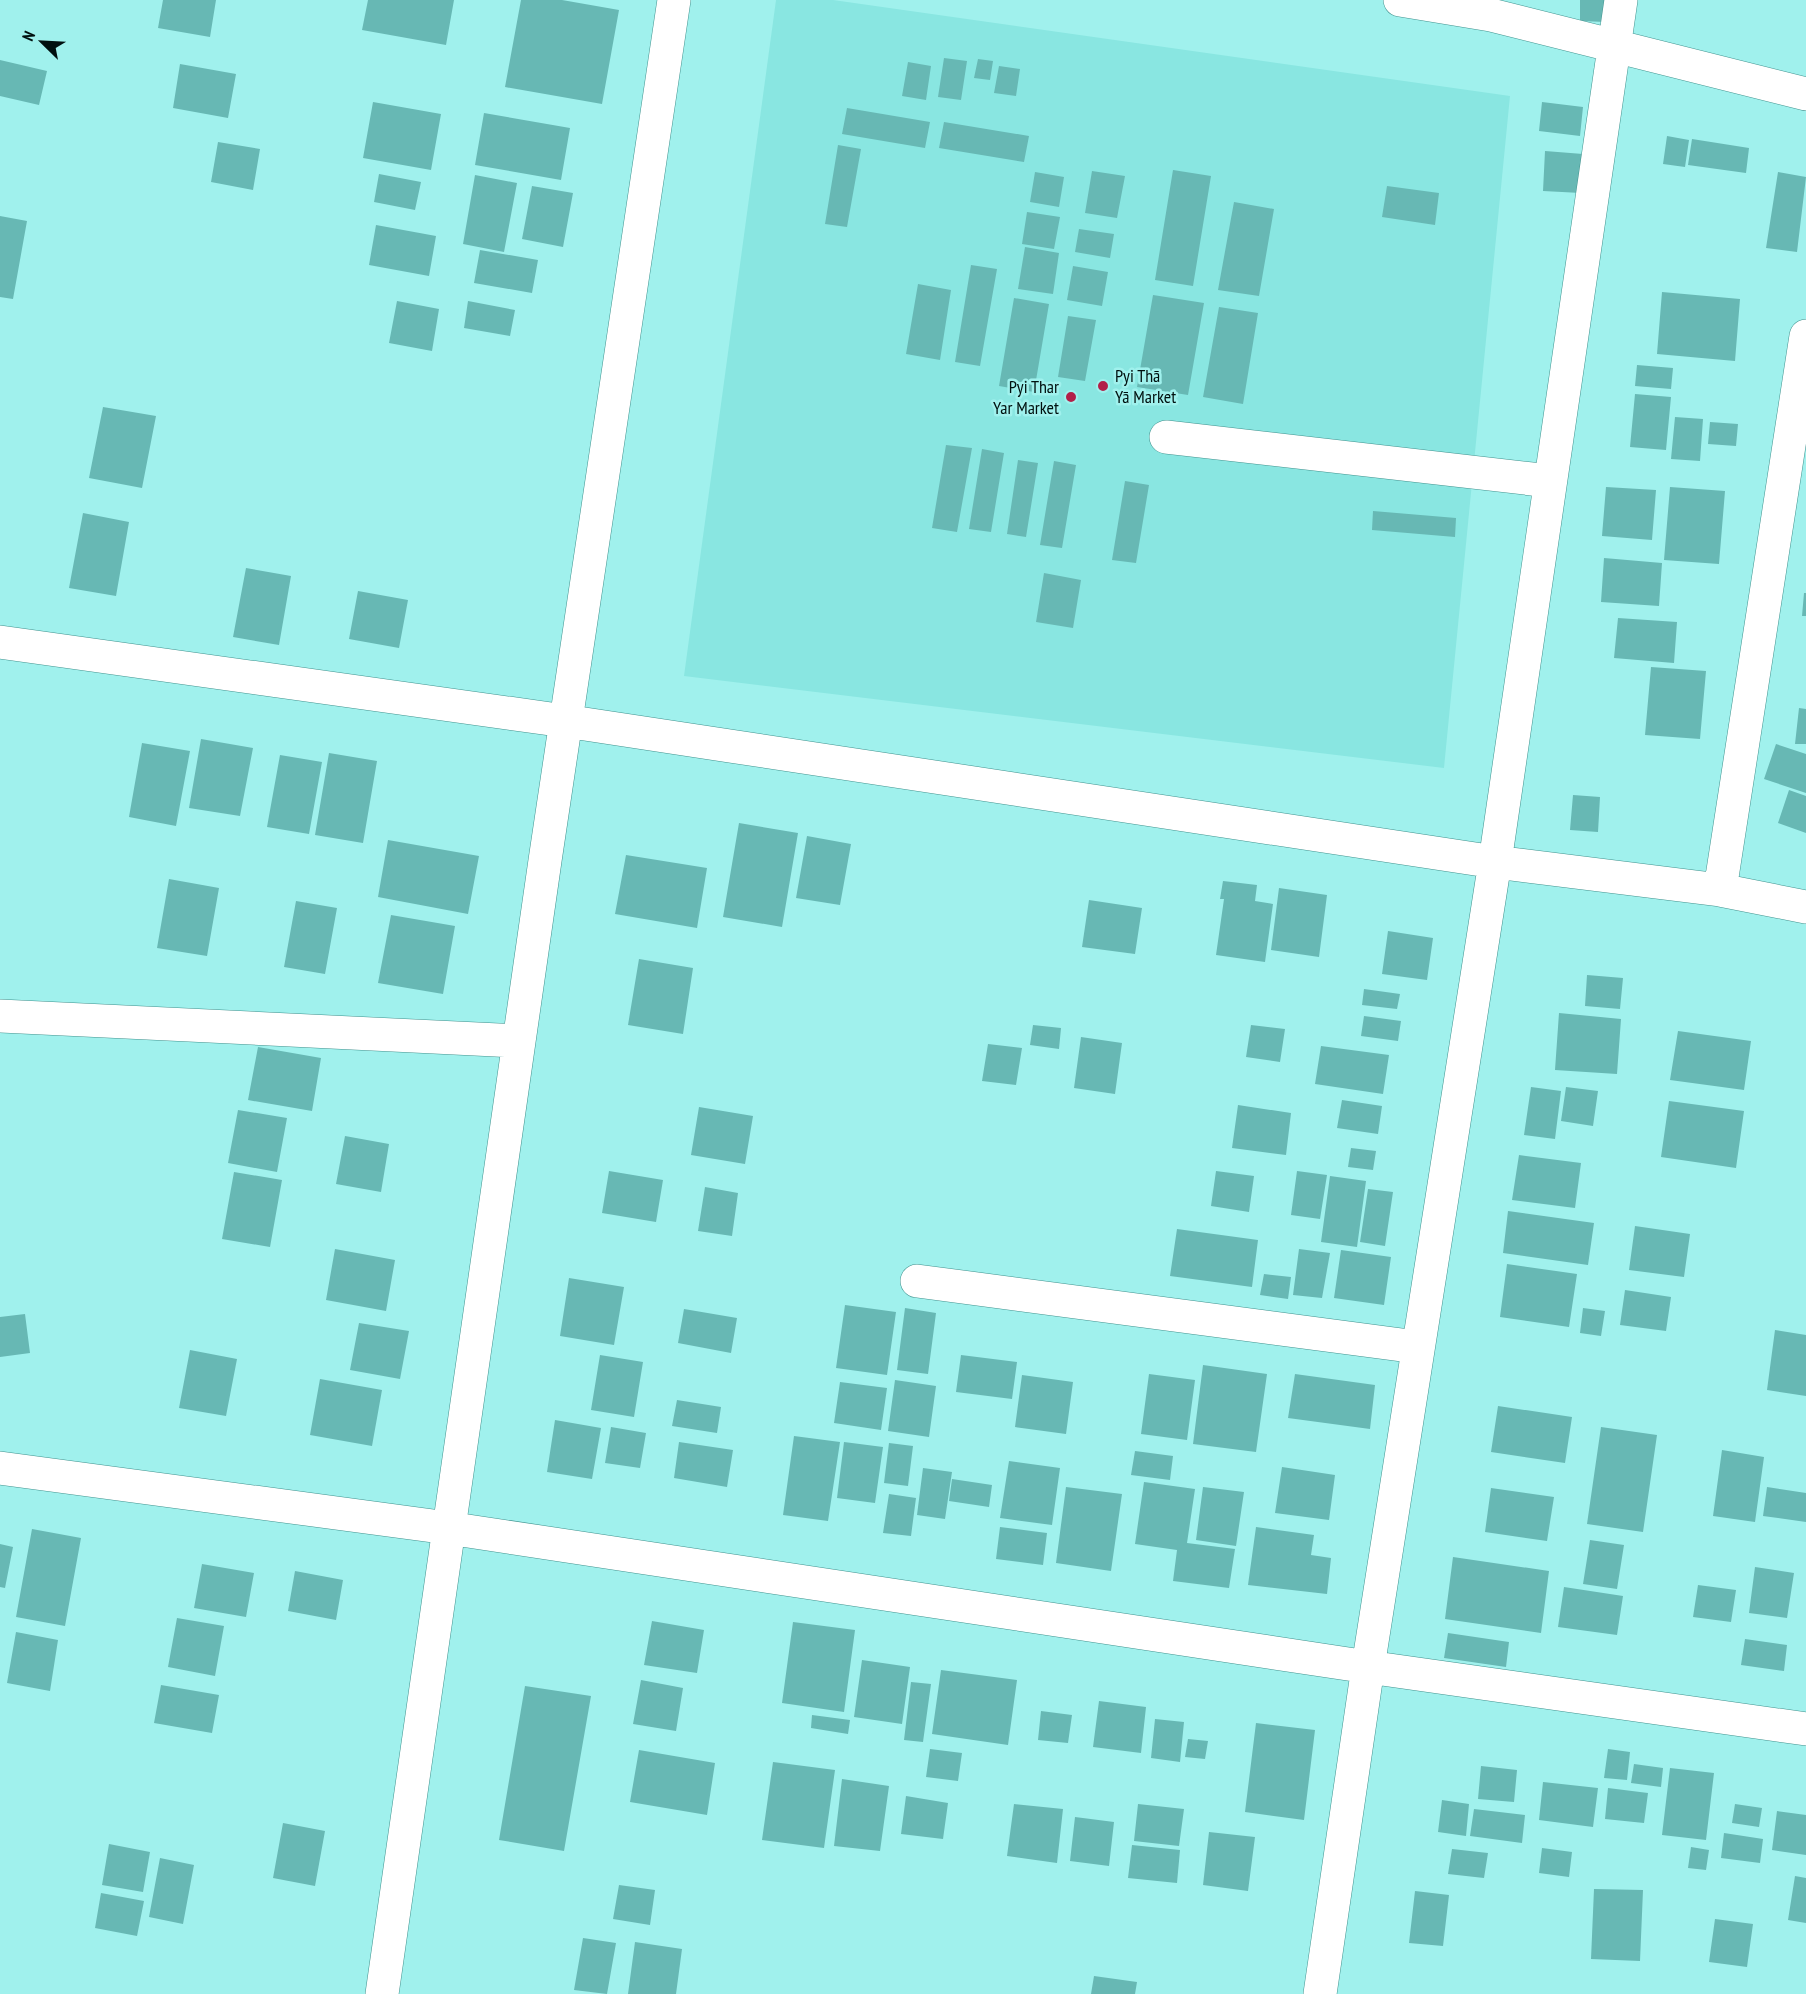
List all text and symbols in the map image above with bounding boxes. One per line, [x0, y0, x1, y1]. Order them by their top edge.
north arrow [12, 12, 72, 72]
text: N [17, 28, 39, 44]
place label: Pyi Thā Yā Market [1115, 364, 1176, 408]
place label: Pyi Thar Yar Market [993, 375, 1059, 419]
marker: Pyi Thā Yā Market [1096, 379, 1110, 393]
marker: Pyi Thar Yar Market [1064, 390, 1078, 404]

